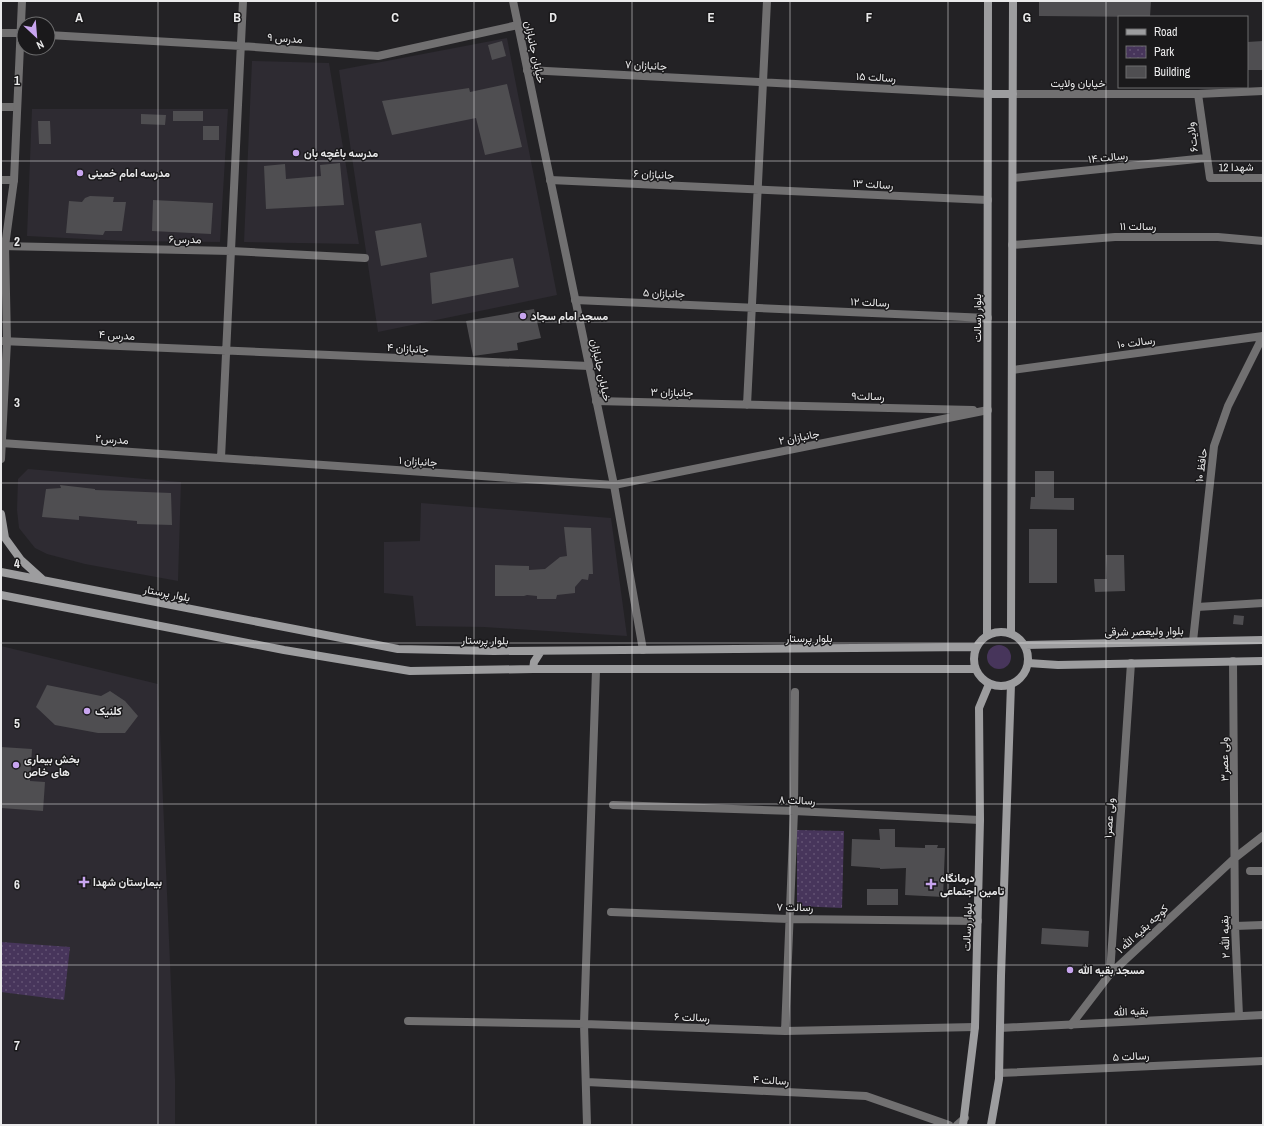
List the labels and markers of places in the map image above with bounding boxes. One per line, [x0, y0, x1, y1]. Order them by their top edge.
place label: مدرسه باغچه بان [304, 146, 378, 161]
marker: مدرسه باغچه بان [291, 148, 301, 158]
place label: مدرسه امام خمینی [88, 166, 170, 181]
marker: مدرسه امام خمینی [75, 168, 85, 178]
place label: مسجد امام سجاد [531, 309, 608, 324]
marker: مسجد امام سجاد [518, 311, 528, 321]
place label: کلنیک [95, 704, 122, 718]
marker: کلنیک [82, 706, 92, 716]
place label: بخش بیماری های خاص [24, 752, 80, 779]
marker: بخش بیماری های خاص [11, 760, 21, 770]
place label: درمانگاه تامین اجتماعی [940, 871, 1005, 898]
place label: بیمارستان شهدا [93, 875, 162, 889]
marker: بیمارستان شهدا [78, 876, 90, 888]
marker: درمانگاه تامین اجتماعی [925, 878, 937, 890]
place label: مسجد بقیه الله [1078, 963, 1145, 977]
marker: مسجد بقیه الله [1065, 965, 1075, 975]

